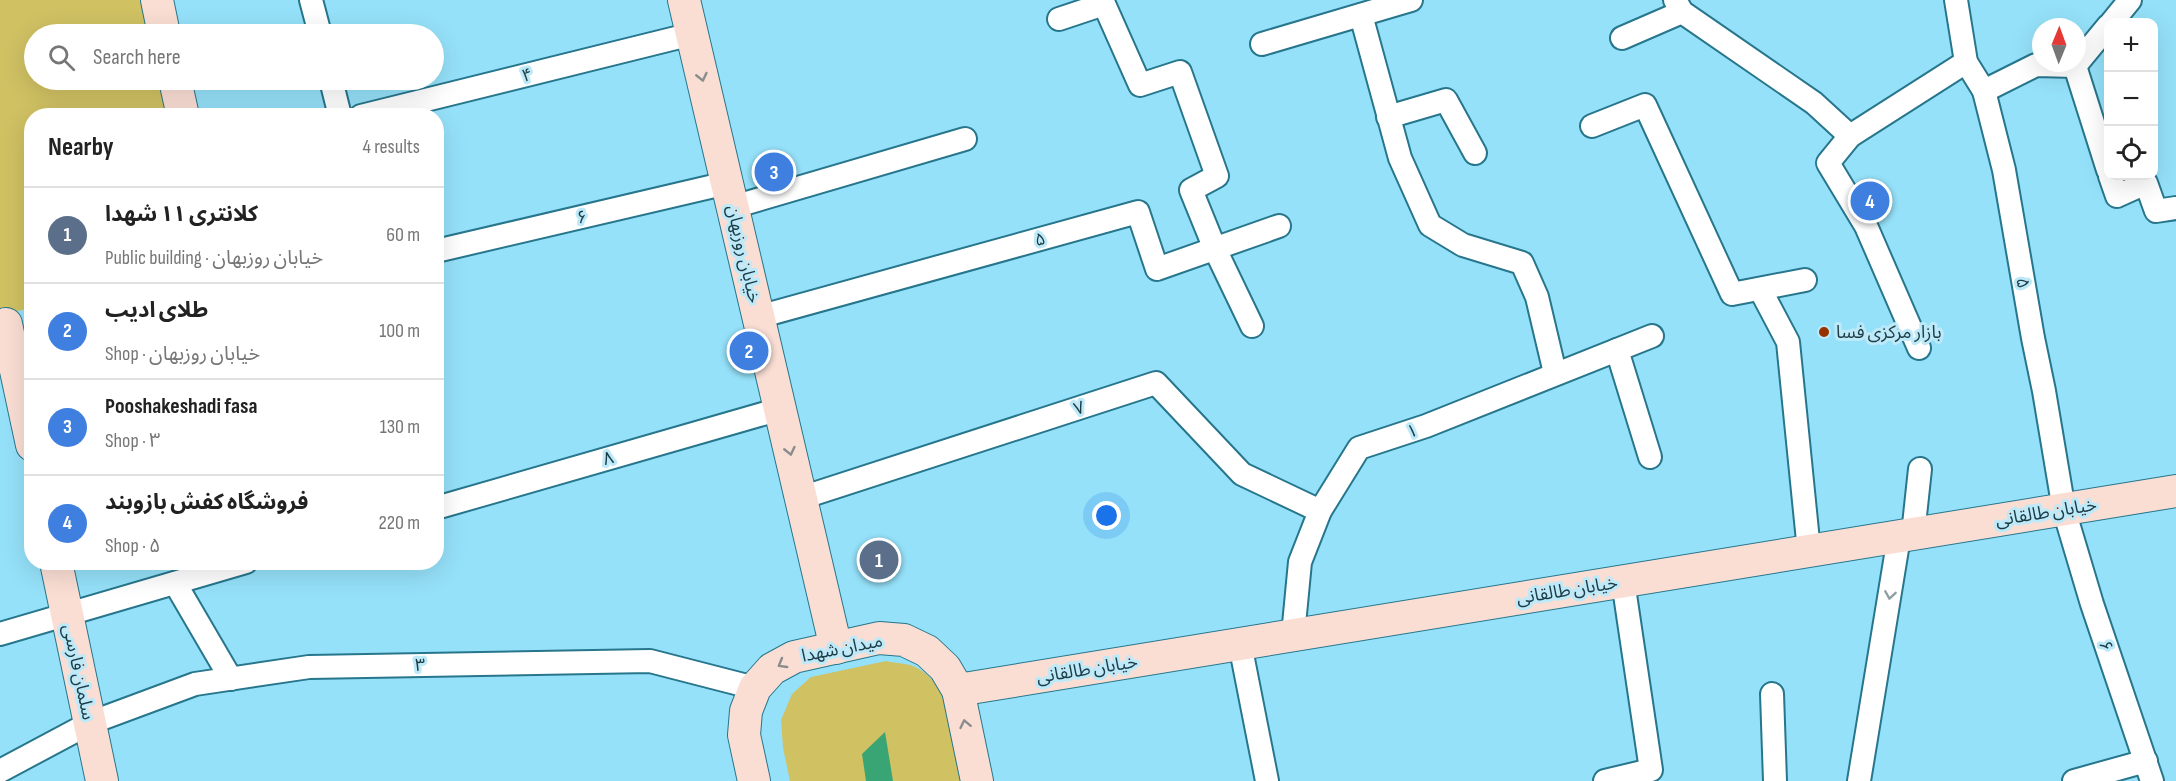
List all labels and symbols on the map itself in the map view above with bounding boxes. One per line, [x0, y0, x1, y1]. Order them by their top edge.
north arrow [2032, 18, 2086, 72]
street label: ۴ [520, 64, 535, 87]
one-way arrow [695, 72, 708, 82]
pin: 3 [754, 150, 794, 195]
pin: 4 [1850, 178, 1890, 224]
street label: خیابان روزبهان [722, 203, 765, 305]
street label: ۶ [575, 206, 589, 229]
street label: ۵ [1032, 228, 1048, 251]
street label: ۵ [2011, 276, 2034, 290]
place label: بازار مرکزی فسا [1836, 322, 1942, 343]
marker: بازار مرکزی فسا [1817, 325, 1831, 339]
pin: 2 [730, 328, 768, 374]
street label: ۷ [1071, 397, 1087, 420]
street label: ۱ [1404, 420, 1420, 443]
one-way arrow [782, 446, 795, 456]
street label: ۸ [600, 447, 616, 470]
street label: خیابان طالقانی [1994, 494, 2098, 531]
your location [1092, 501, 1121, 530]
pin: 1 [860, 538, 898, 582]
street label: خیابان طالقانی [1515, 572, 1619, 609]
one-way arrow [1884, 589, 1897, 599]
street label: سلمان فارسی [58, 622, 99, 722]
street label: میدان شهدا [800, 630, 885, 667]
street label: ۶ [2094, 638, 2117, 654]
street label: خیابان طالقانی [1035, 651, 1139, 688]
street label: ۳ [415, 655, 425, 676]
one-way arrow [777, 657, 788, 668]
one-way arrow [959, 719, 972, 729]

